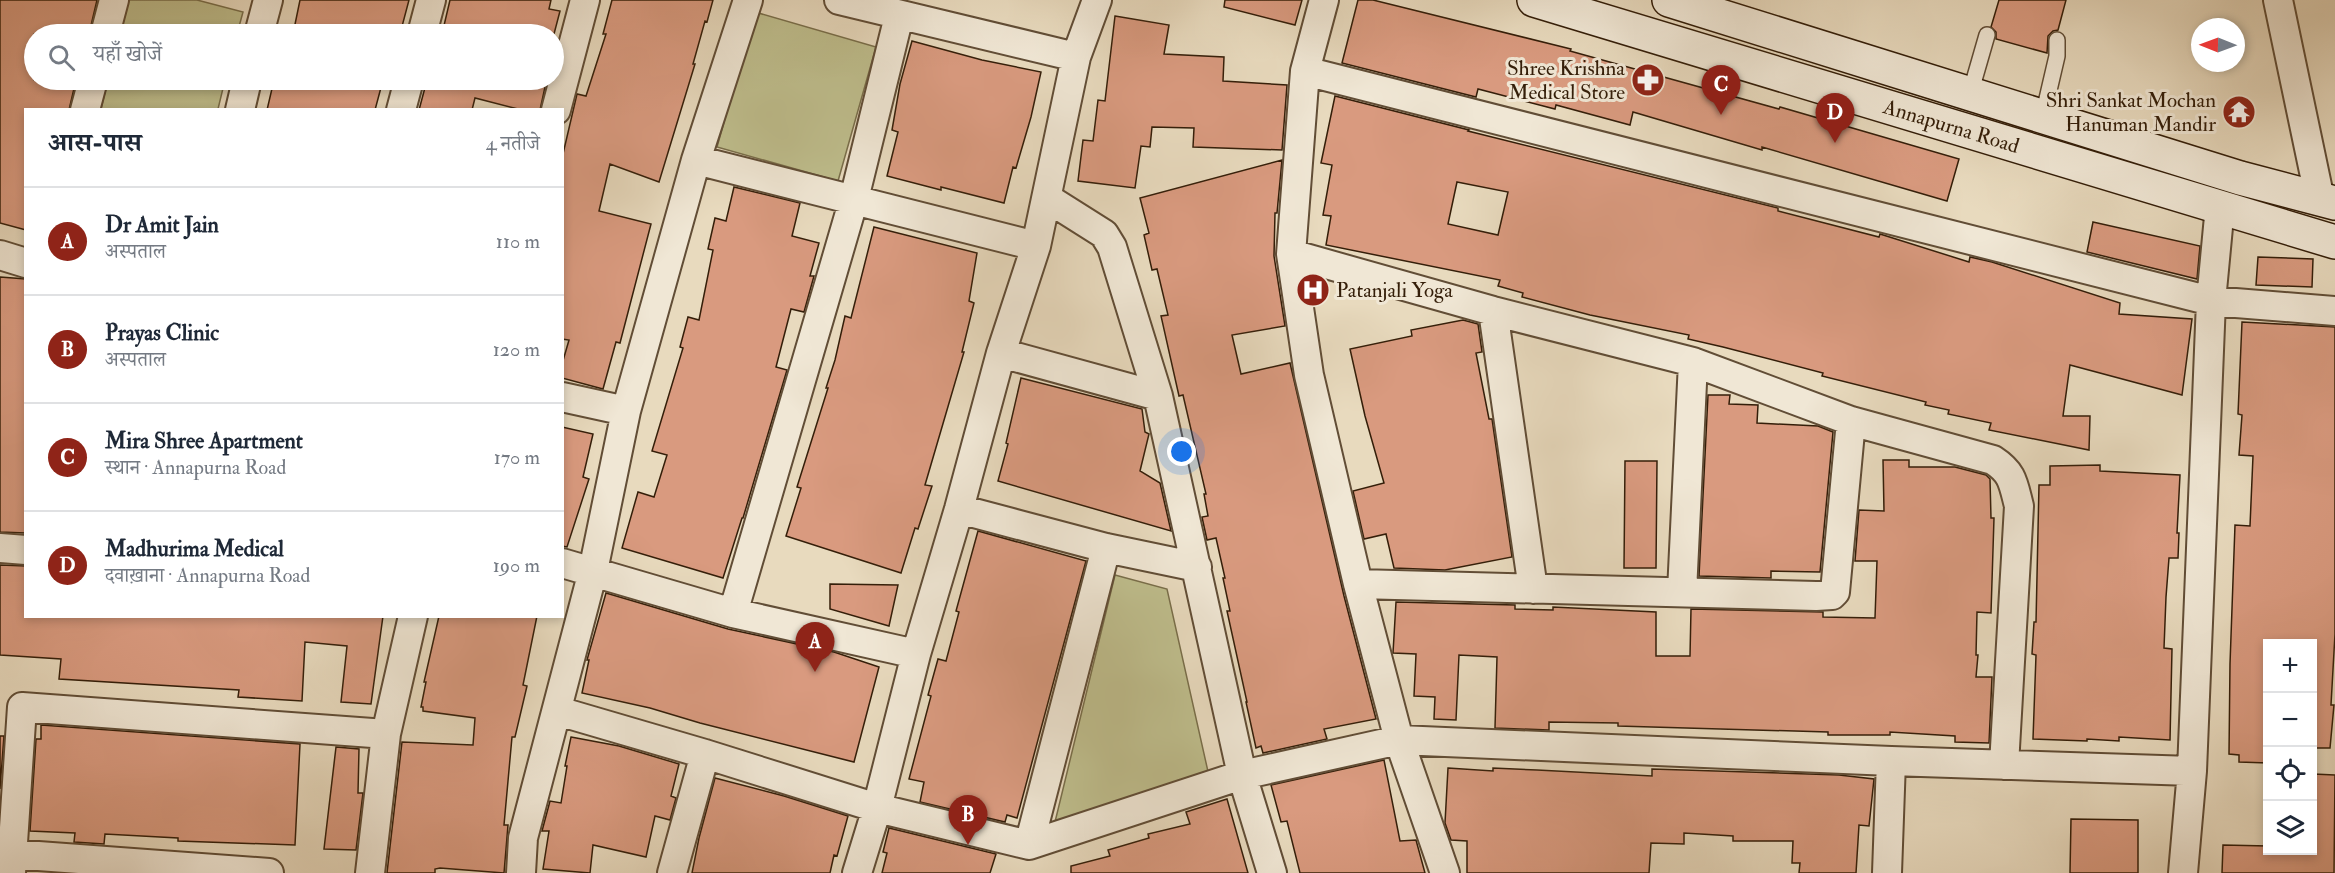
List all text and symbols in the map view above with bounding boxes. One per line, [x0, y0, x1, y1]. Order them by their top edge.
north arrow [2191, 18, 2245, 72]
search box [24, 24, 564, 90]
text: यहाँ खोजें [93, 40, 162, 68]
icon: search [45, 41, 78, 74]
place label: Shree Krishna Medical Store [1507, 55, 1625, 106]
pharmacy icon: Shree Krishna Medical Store [1630, 62, 1666, 98]
pin: C [1702, 66, 1740, 115]
place label: Shri Sankat Mochan Hanuman Mandir [2046, 87, 2216, 138]
street label: Annapurna Road [1879, 93, 2023, 160]
pin: D [1816, 94, 1854, 143]
temple icon: Shri Sankat Mochan Hanuman Mandir [2221, 94, 2257, 130]
text: आस-पास [48, 127, 142, 159]
text: 4 नतीजे [486, 131, 540, 156]
text: Dr Amit Jain [105, 211, 219, 239]
text: A [61, 229, 74, 254]
text: 110 m [496, 229, 540, 254]
text: अस्पताल [105, 239, 166, 264]
hospital icon: Patanjali Yoga [1295, 272, 1331, 308]
place label: Patanjali Yoga [1336, 277, 1453, 304]
text: Prayas Clinic [105, 319, 219, 347]
text: B [61, 337, 74, 362]
text: 120 m [493, 337, 540, 362]
text: अस्पताल [105, 347, 166, 372]
text: Mira Shree Apartment [105, 427, 303, 455]
your location [1167, 437, 1196, 466]
text: C [60, 445, 75, 470]
text: 170 m [494, 445, 540, 470]
text: स्थान · Annapurna Road [105, 455, 286, 480]
text: Madhurima Medical [105, 535, 284, 563]
text: D [59, 553, 76, 578]
text: 190 m [493, 553, 540, 578]
text: दवाख़ाना · Annapurna Road [105, 563, 310, 588]
pin: A [796, 622, 834, 672]
map controls [2263, 639, 2317, 855]
button: + [2263, 639, 2317, 693]
button: − [2263, 693, 2317, 747]
button: locate [2263, 747, 2317, 801]
pin: B [948, 796, 988, 845]
button: layers [2263, 801, 2317, 855]

